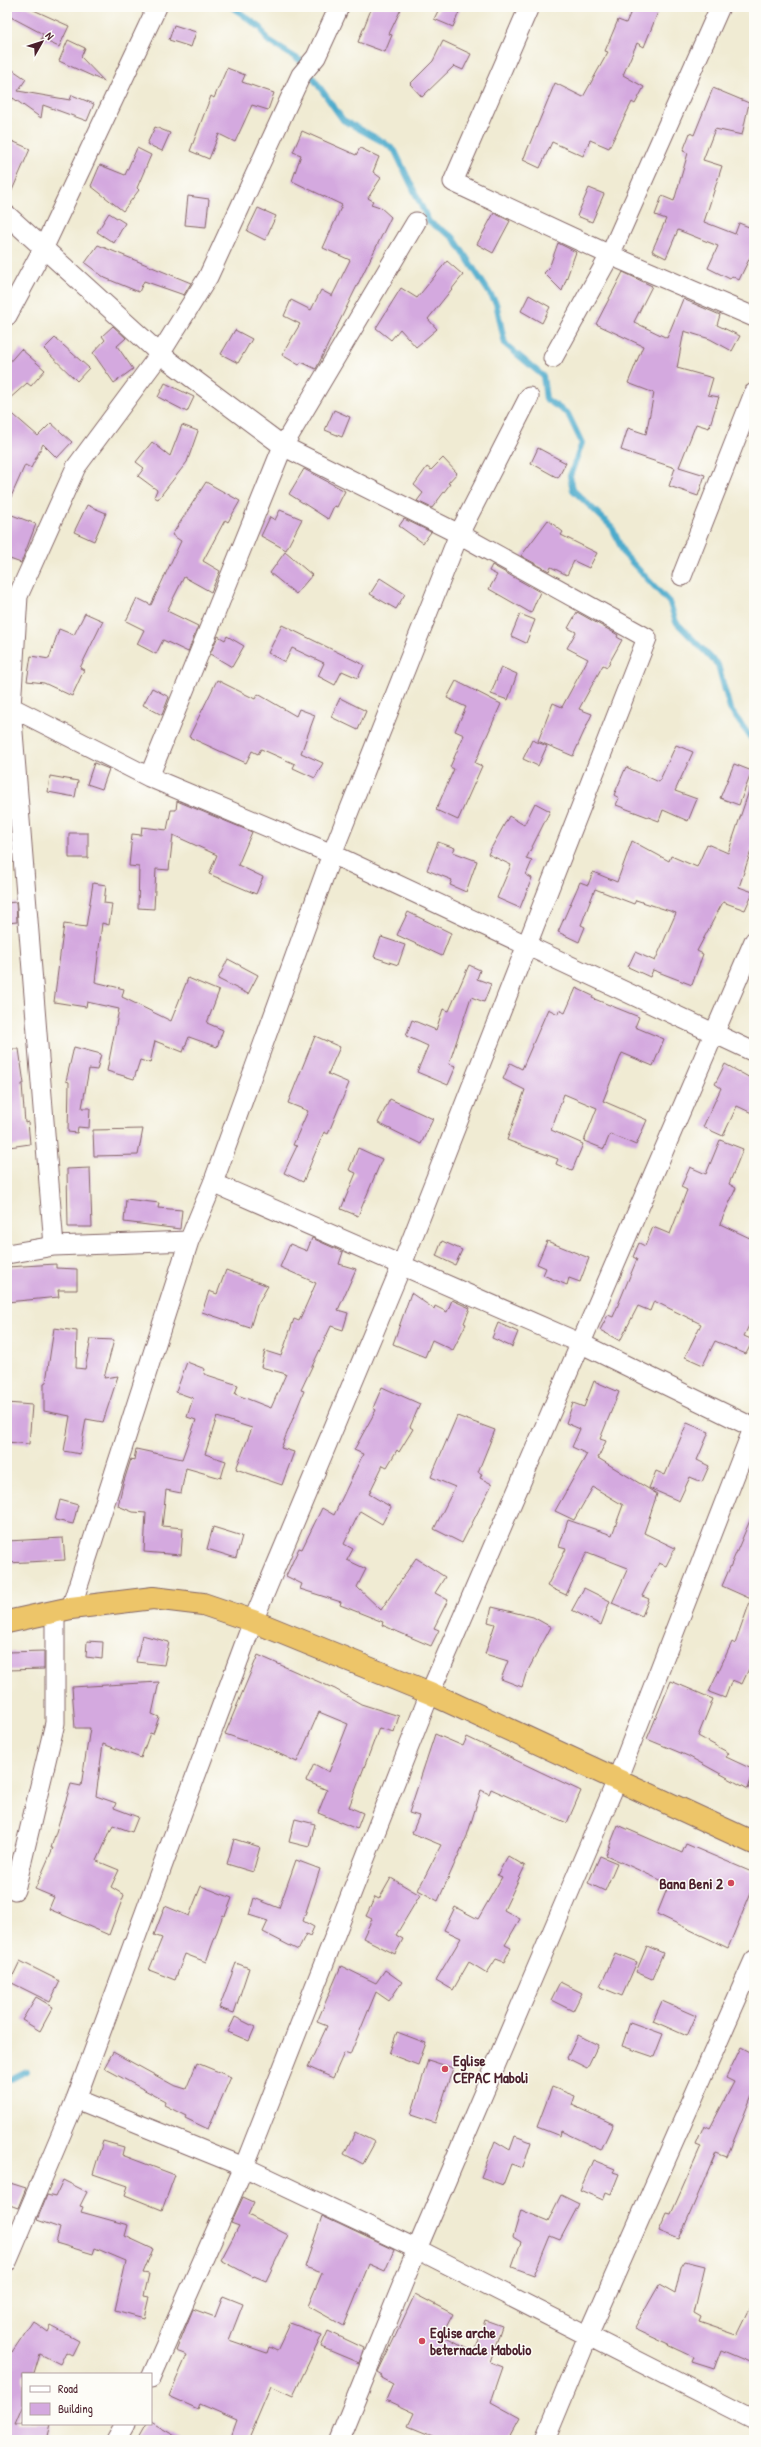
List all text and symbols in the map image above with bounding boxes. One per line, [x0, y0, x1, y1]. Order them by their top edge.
north arrow [22, 22, 62, 62]
text: N [42, 29, 57, 42]
place label: Bana Beni 2 [659, 1873, 724, 1894]
marker: Bana Beni 2 [726, 1878, 736, 1888]
place label: Eglise CEPAC Maboli [453, 2050, 528, 2088]
marker: Eglise CEPAC Maboli [440, 2064, 450, 2074]
place label: Eglise arche beternacle Mabolio [430, 2322, 531, 2360]
marker: Eglise arche beternacle Mabolio [417, 2336, 427, 2346]
legend [22, 2373, 152, 2425]
text: Road [58, 2380, 78, 2397]
text: Building [58, 2400, 93, 2417]

